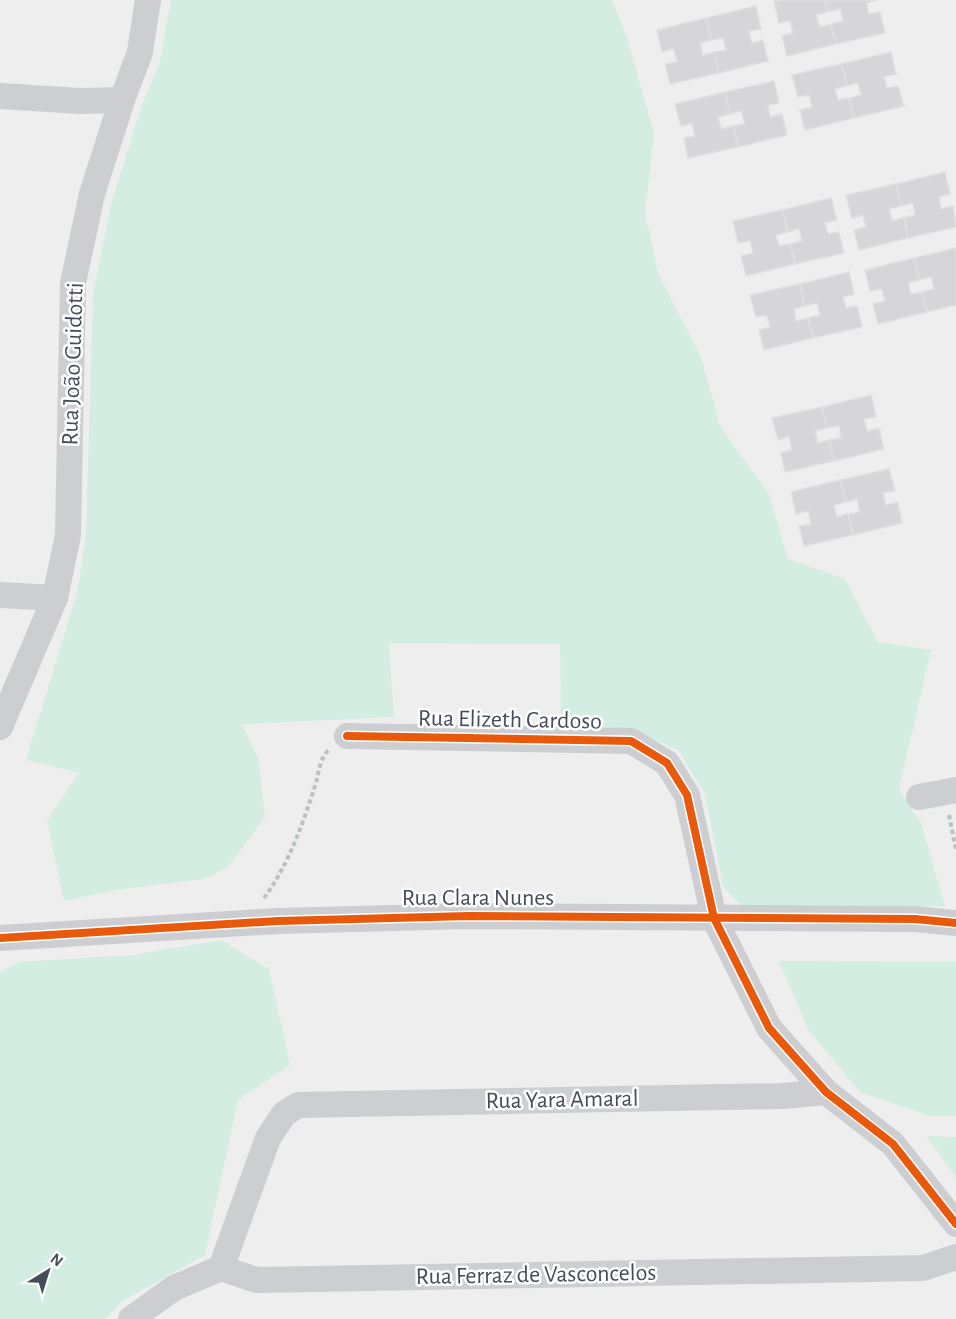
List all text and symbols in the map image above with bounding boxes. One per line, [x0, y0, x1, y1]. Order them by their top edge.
street label: Rua João Guidotti [58, 282, 88, 446]
street label: Rua Elizeth Cardoso [418, 706, 602, 734]
street label: Rua Clara Nunes [402, 886, 554, 910]
street label: Rua Yara Amaral [485, 1087, 639, 1113]
north arrow [18, 1241, 78, 1301]
text: N [47, 1250, 66, 1270]
street label: Rua Ferraz de Vasconcelos [415, 1261, 657, 1289]

